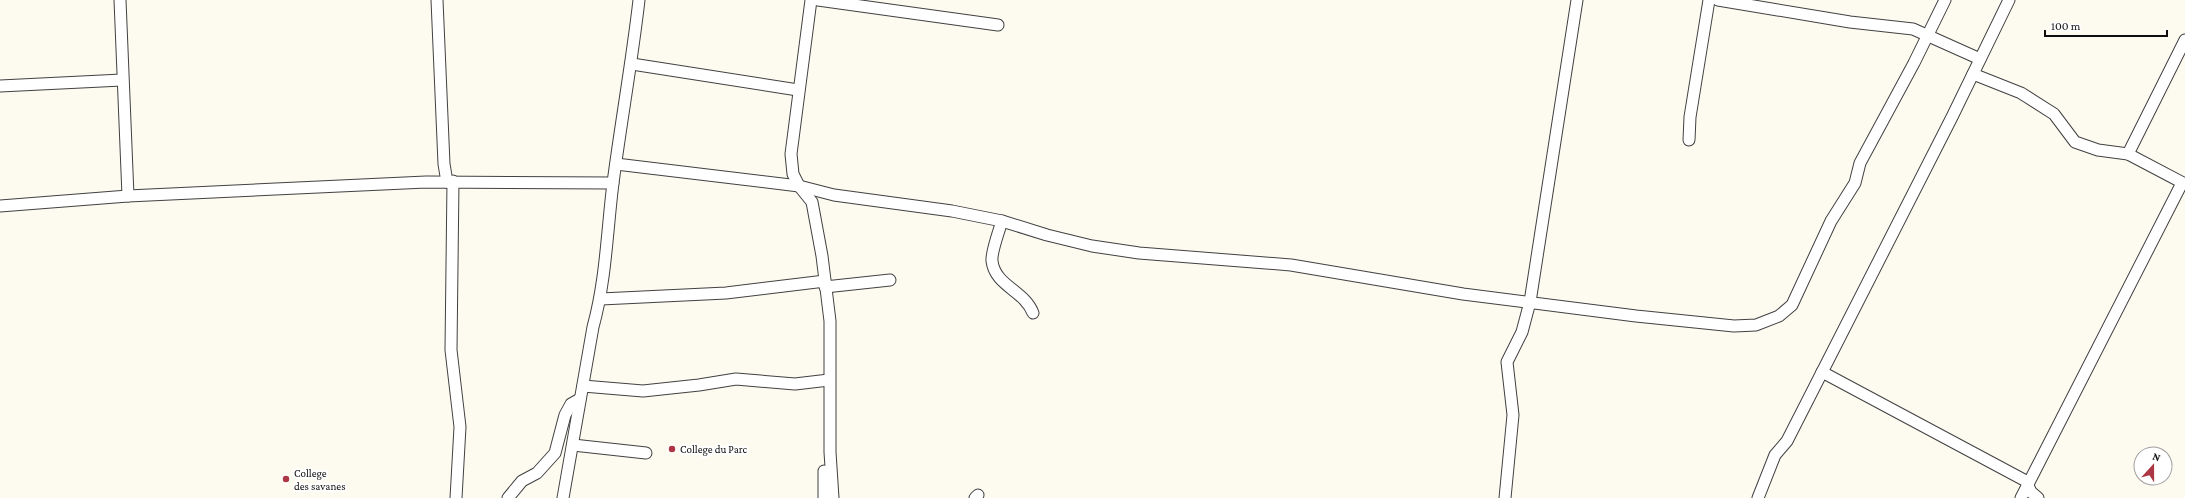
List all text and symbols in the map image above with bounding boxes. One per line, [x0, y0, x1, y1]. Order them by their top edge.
scale bar [2045, 12, 2167, 38]
text: 100 m [2051, 19, 2081, 33]
place label: College du Parc [680, 443, 747, 456]
marker: College du Parc [667, 444, 677, 454]
north arrow [2133, 446, 2173, 486]
text: N [2151, 450, 2163, 464]
place label: College des savanes [294, 467, 346, 492]
marker: College des savanes [281, 474, 291, 484]

